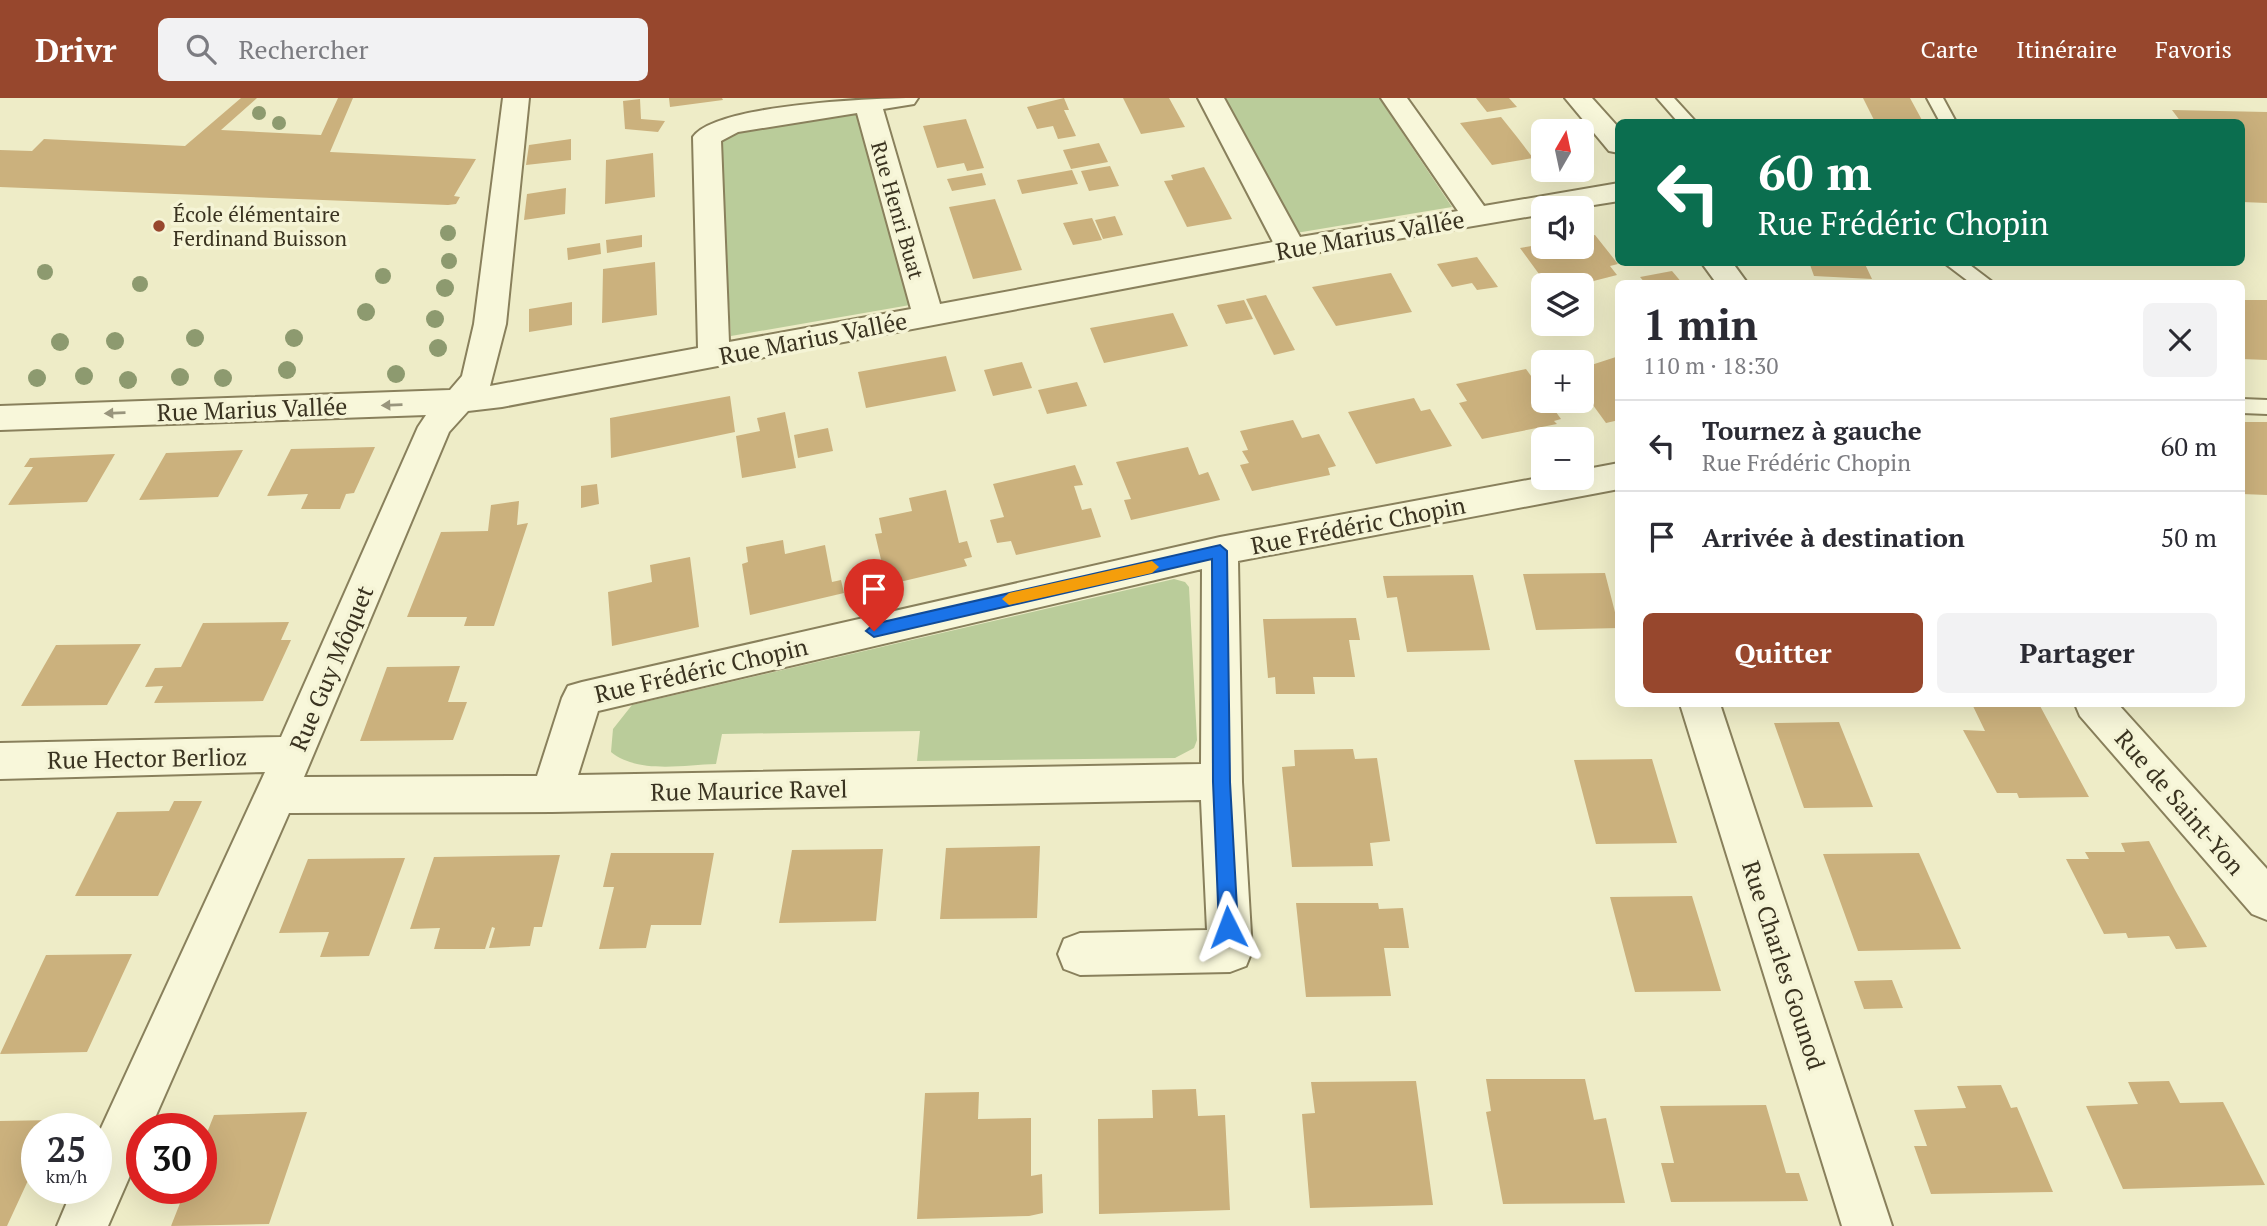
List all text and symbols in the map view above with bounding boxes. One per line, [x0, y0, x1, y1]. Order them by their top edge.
search box [158, 18, 648, 81]
text: Drivr [35, 28, 116, 71]
icon: search [182, 30, 220, 68]
text: Rechercher [238, 32, 369, 66]
text: Carte [1920, 33, 1978, 65]
text: Itinéraire [2016, 33, 2117, 65]
text: Favoris [2155, 33, 2232, 65]
north arrow [1531, 119, 1594, 182]
map controls [1531, 119, 1594, 490]
street label: Rue Henri Buat [865, 138, 931, 282]
text: 60 m [1758, 139, 1872, 204]
icon: left [1643, 147, 1734, 238]
button: sound [1531, 196, 1594, 259]
place label: École élémentaire Ferdinand Buisson [173, 200, 347, 252]
text: Rue Frédéric Chopin [1758, 202, 2049, 244]
street label: Rue Marius Vallée [1273, 203, 1467, 267]
marker: École élémentaire Ferdinand Buisson [151, 218, 167, 234]
button: layers [1531, 273, 1594, 336]
text: 1 min [1643, 296, 1758, 352]
button: close [2143, 303, 2217, 377]
street label: Rue Marius Vallée [716, 304, 910, 372]
button: + [1531, 350, 1594, 413]
text: 110 m · 18:30 [1643, 350, 1778, 381]
street label: Rue Marius Vallée [156, 390, 348, 428]
one-way arrow [381, 400, 403, 411]
one-way arrow [104, 407, 126, 419]
text: Tournez à gauche [1702, 413, 1922, 447]
button: − [1531, 427, 1594, 490]
icon: left [1643, 427, 1681, 465]
text: 60 m [2161, 429, 2217, 463]
text: Rue Frédéric Chopin [1702, 447, 1911, 478]
street label: Rue Frédéric Chopin [1248, 488, 1468, 562]
icon: arrive [1643, 518, 1681, 556]
text: Arrivée à destination [1702, 520, 1965, 554]
text: 50 m [2161, 520, 2217, 554]
pin [844, 559, 904, 631]
icon: arrive [855, 570, 893, 608]
street label: Rue Guy Môquet [282, 580, 380, 756]
button: Quitter [1643, 613, 1923, 693]
button: Partager [1937, 613, 2217, 693]
street label: Rue Frédéric Chopin [591, 630, 811, 710]
street label: Rue de Saint-Yon [2108, 723, 2252, 881]
street label: Rue Hector Berlioz [47, 740, 247, 776]
street label: Rue Maurice Ravel [650, 772, 848, 808]
street label: Rue Charles Gounod [1735, 856, 1833, 1074]
position arrow [1191, 890, 1265, 964]
speed limit sign: 30 [126, 1113, 217, 1204]
text: 25 [47, 1126, 86, 1172]
text: km/h [46, 1164, 87, 1188]

